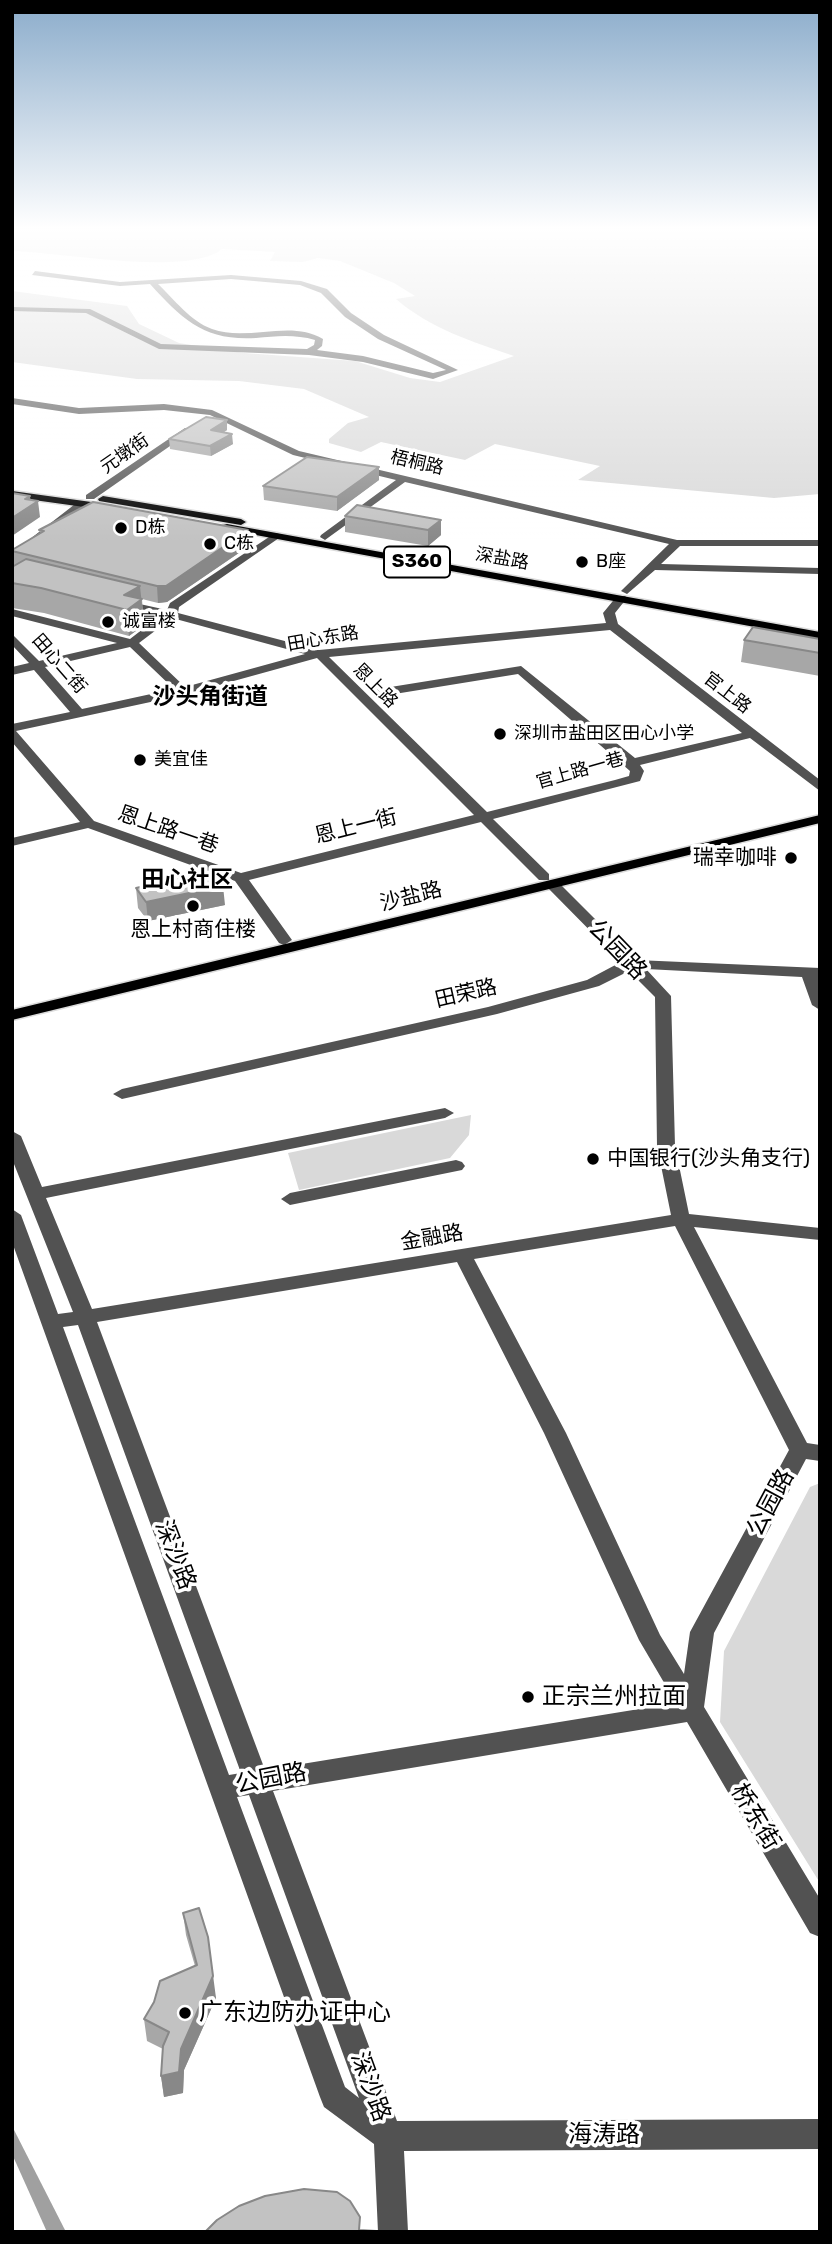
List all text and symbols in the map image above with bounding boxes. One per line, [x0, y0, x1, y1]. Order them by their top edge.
street label: 元墩街 [97, 430, 153, 478]
street label: 梧桐路 [388, 446, 446, 480]
place label: D栋 [135, 517, 165, 539]
marker: D栋 [113, 520, 129, 536]
place label: C栋 [224, 533, 254, 555]
marker: C栋 [202, 536, 218, 552]
street label: 深盐路 [474, 544, 530, 574]
road number: S360 [384, 547, 450, 578]
place label: B座 [596, 551, 626, 573]
marker: B座 [574, 554, 590, 570]
place label: 诚富楼 [122, 611, 176, 633]
marker: 诚富楼 [100, 614, 116, 630]
street label: 田心东路 [286, 622, 360, 656]
street label: 田心二街 [27, 630, 91, 698]
street label: 恩上路 [348, 659, 402, 713]
street label: 官上路 [699, 668, 755, 718]
district label: 沙头角街道 [153, 683, 267, 711]
place label: 深圳市盐田区田心小学 [514, 723, 694, 745]
marker: 深圳市盐田区田心小学 [492, 726, 508, 742]
street label: 官上路一巷 [534, 748, 626, 794]
place label: 美宜佳 [154, 749, 208, 771]
marker: 美宜佳 [132, 752, 148, 768]
street label: 恩上路一巷 [114, 801, 222, 859]
street label: 恩上一街 [312, 805, 400, 849]
place label: 瑞幸咖啡 [693, 845, 777, 871]
marker: 瑞幸咖啡 [783, 850, 799, 866]
district label: 田心社区 [141, 866, 233, 894]
street label: 沙盐路 [377, 877, 445, 917]
marker: 恩上村商住楼 [185, 898, 201, 914]
street label: 公园路 [582, 914, 652, 986]
place label: 恩上村商住楼 [130, 917, 256, 943]
street label: 田荣路 [432, 975, 500, 1013]
place label: 中国银行(沙头角支行) [607, 1146, 810, 1172]
marker: 中国银行(沙头角支行) [585, 1151, 601, 1167]
street label: 金融路 [399, 1220, 465, 1256]
street label: 公园路 [741, 1464, 801, 1542]
street label: 深沙路 [149, 1516, 201, 1594]
place label: 正宗兰州拉面 [542, 1683, 686, 1711]
marker: 正宗兰州拉面 [520, 1689, 536, 1705]
street label: 公园路 [233, 1758, 309, 1800]
street label: 桥东街 [724, 1779, 786, 1855]
place label: 广东边防办证中心 [199, 1999, 391, 2027]
marker: 广东边防办证中心 [177, 2005, 193, 2021]
street label: 深沙路 [344, 2048, 396, 2126]
street label: 海涛路 [568, 2121, 640, 2149]

